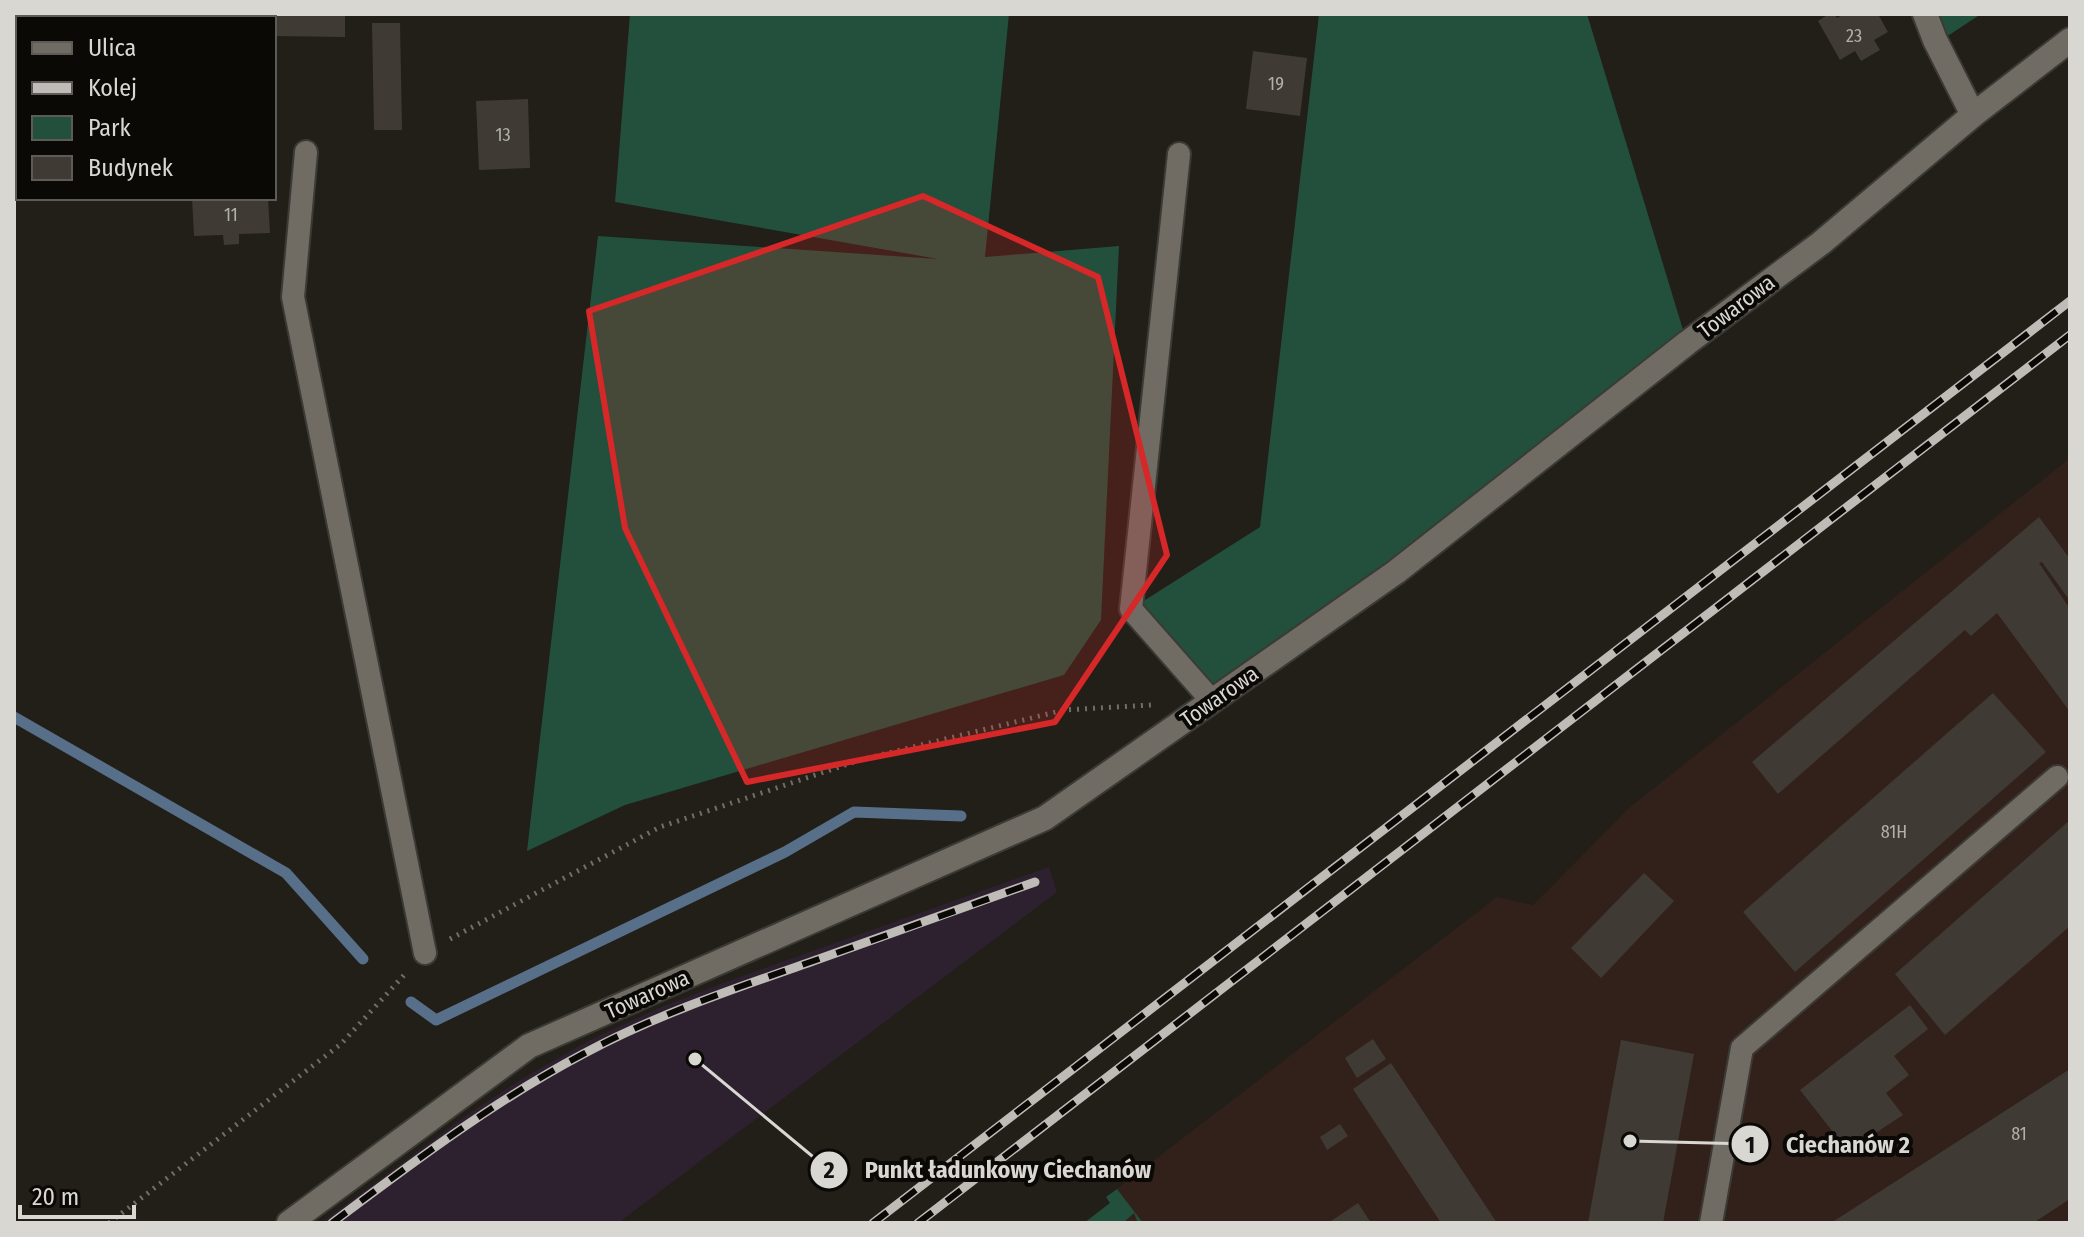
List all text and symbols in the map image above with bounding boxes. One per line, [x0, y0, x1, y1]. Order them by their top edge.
legend [16, 16, 276, 200]
house number: 23 [1846, 25, 1862, 47]
text: Ulica [88, 34, 136, 62]
house number: 19 [1268, 73, 1284, 95]
text: Kolej [88, 74, 137, 102]
text: Park [88, 114, 131, 142]
house number: 13 [495, 124, 511, 146]
text: Budynek [88, 154, 174, 182]
house number: 11 [224, 204, 238, 226]
street label: Towarowa [1693, 269, 1780, 344]
street label: Towarowa [1175, 660, 1263, 733]
house number: 81H [1881, 821, 1907, 843]
street label: Towarowa [601, 964, 693, 1025]
callout: Ciechanów 2 [1730, 1120, 1926, 1168]
house number: 81 [2011, 1123, 2027, 1145]
text: 1 [1745, 1131, 1755, 1159]
text: Ciechanów 2 [1786, 1131, 1910, 1159]
callout: Punkt ładunkowy Ciechanów [809, 1146, 1167, 1194]
text: 2 [822, 1156, 835, 1184]
text: Punkt ładunkowy Ciechanów [865, 1156, 1152, 1184]
scale bar [20, 1169, 134, 1219]
text: 20 m [32, 1183, 79, 1211]

